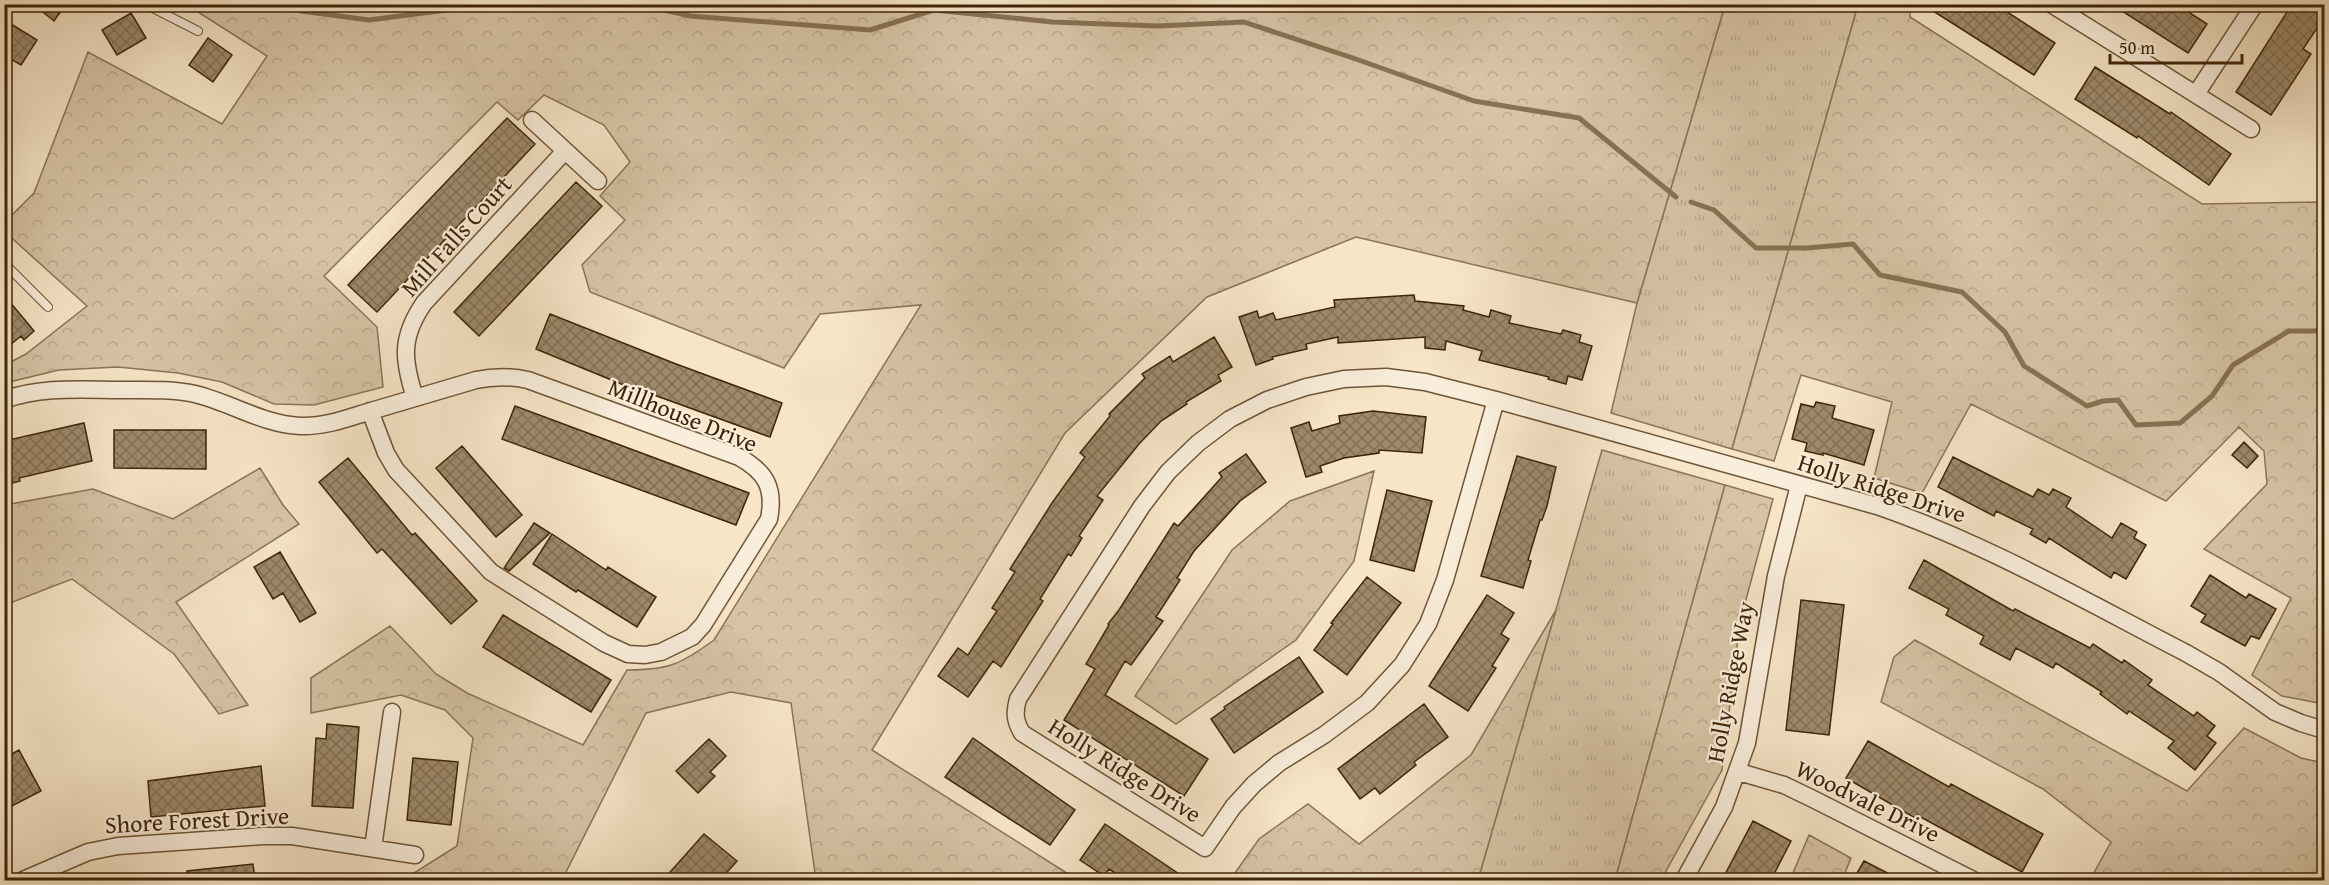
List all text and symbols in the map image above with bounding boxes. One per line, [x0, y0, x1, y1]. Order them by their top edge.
scale bar [2110, 27, 2242, 65]
text: 50 m [2119, 34, 2155, 61]
street label: Mill Falls Court [392, 167, 520, 304]
street label: Millhouse Drive [603, 369, 763, 461]
street label: Holly Ridge Drive [1794, 444, 1970, 532]
street label: Holly Ridge Way [1697, 598, 1763, 766]
street label: Holly Ridge Drive [1042, 709, 1208, 831]
street label: Woodvale Drive [1790, 751, 1946, 851]
street label: Shore Forest Drive [104, 798, 290, 842]

